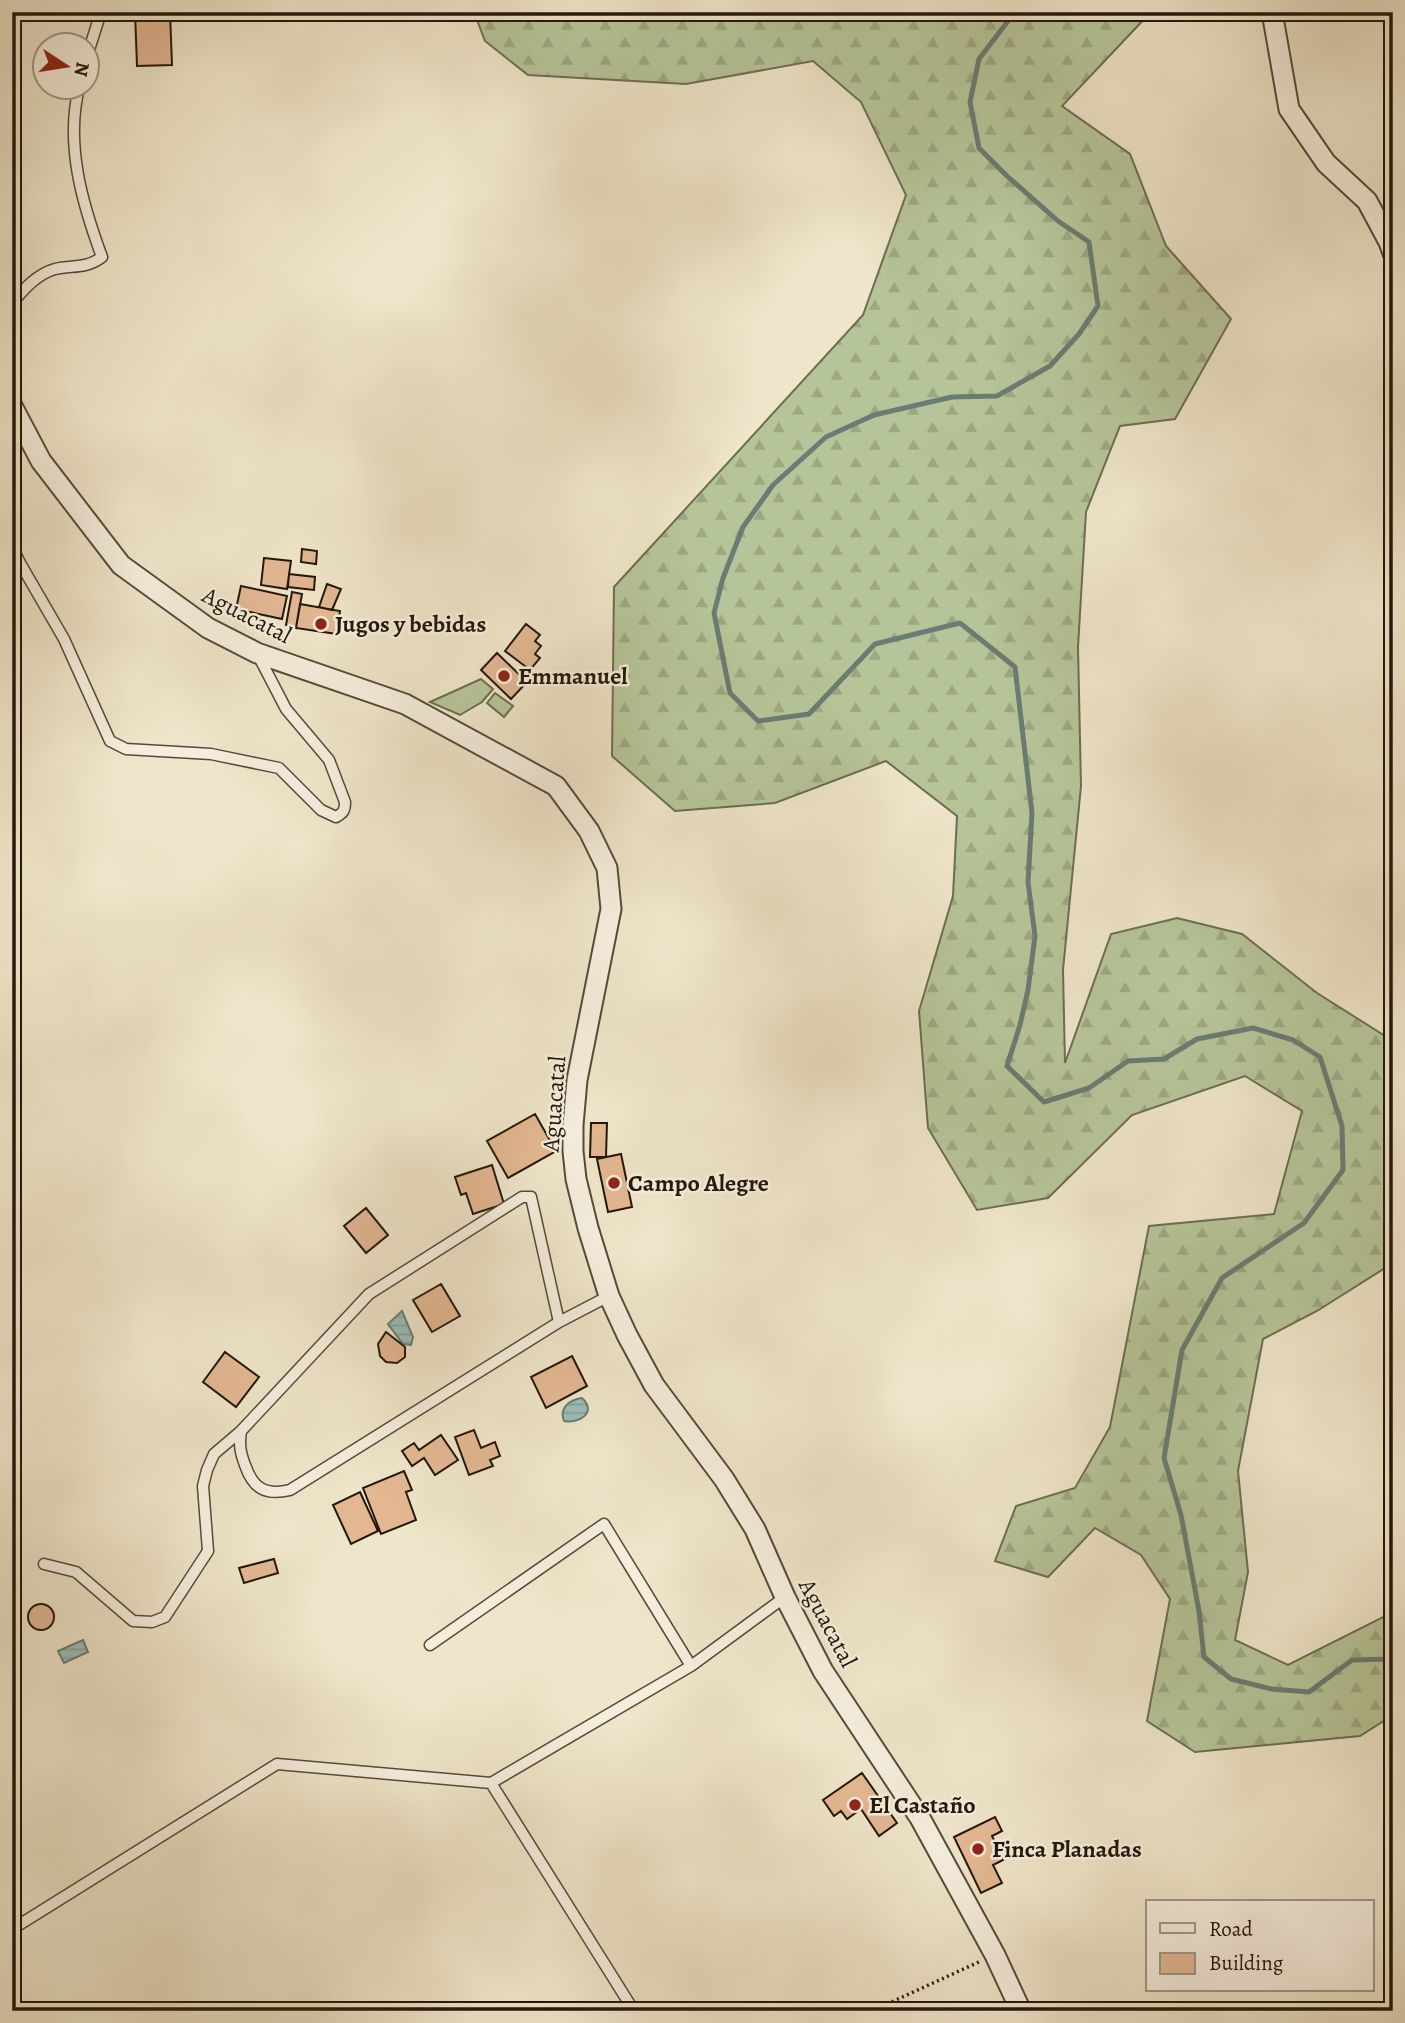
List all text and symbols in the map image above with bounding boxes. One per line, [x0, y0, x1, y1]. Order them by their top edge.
north arrow [32, 32, 102, 102]
text: N [67, 60, 96, 79]
street label: Aguacatal [196, 578, 297, 651]
place label: Jugos y bebidas [335, 608, 486, 640]
marker: Jugos y bebidas [313, 616, 329, 632]
place label: Emmanuel [518, 660, 628, 692]
marker: Emmanuel [496, 668, 512, 684]
street label: Aguacatal [535, 1055, 573, 1154]
place label: Campo Alegre [628, 1167, 769, 1199]
marker: Campo Alegre [606, 1175, 622, 1191]
street label: Aguacatal [791, 1572, 865, 1673]
place label: El Castaño [869, 1789, 976, 1821]
marker: El Castaño [847, 1797, 863, 1813]
place label: Finca Planadas [992, 1833, 1142, 1865]
marker: Finca Planadas [970, 1841, 986, 1857]
legend [1146, 1900, 1374, 1992]
text: Road [1209, 1915, 1253, 1943]
text: Building [1209, 1949, 1284, 1977]

